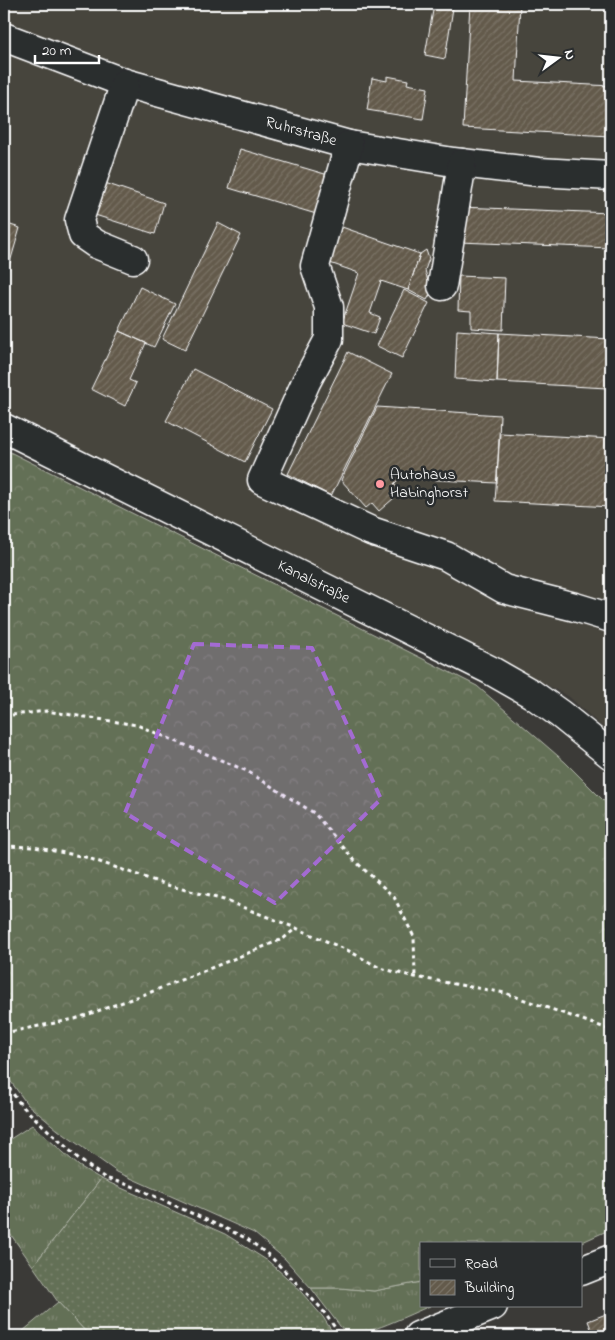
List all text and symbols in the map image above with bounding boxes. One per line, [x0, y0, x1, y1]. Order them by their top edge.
scale bar [35, 32, 99, 64]
north arrow [532, 32, 582, 82]
text: 20 m [42, 40, 72, 62]
text: N [558, 48, 580, 62]
street label: Ruhrstraße [262, 110, 340, 153]
place label: Autohaus Habinghorst [390, 463, 469, 505]
marker: Autohaus Habinghorst [374, 478, 386, 490]
street label: Kanalstraße [273, 554, 355, 611]
legend [420, 1242, 582, 1308]
text: Road [465, 1253, 498, 1275]
text: Building [464, 1277, 514, 1300]

